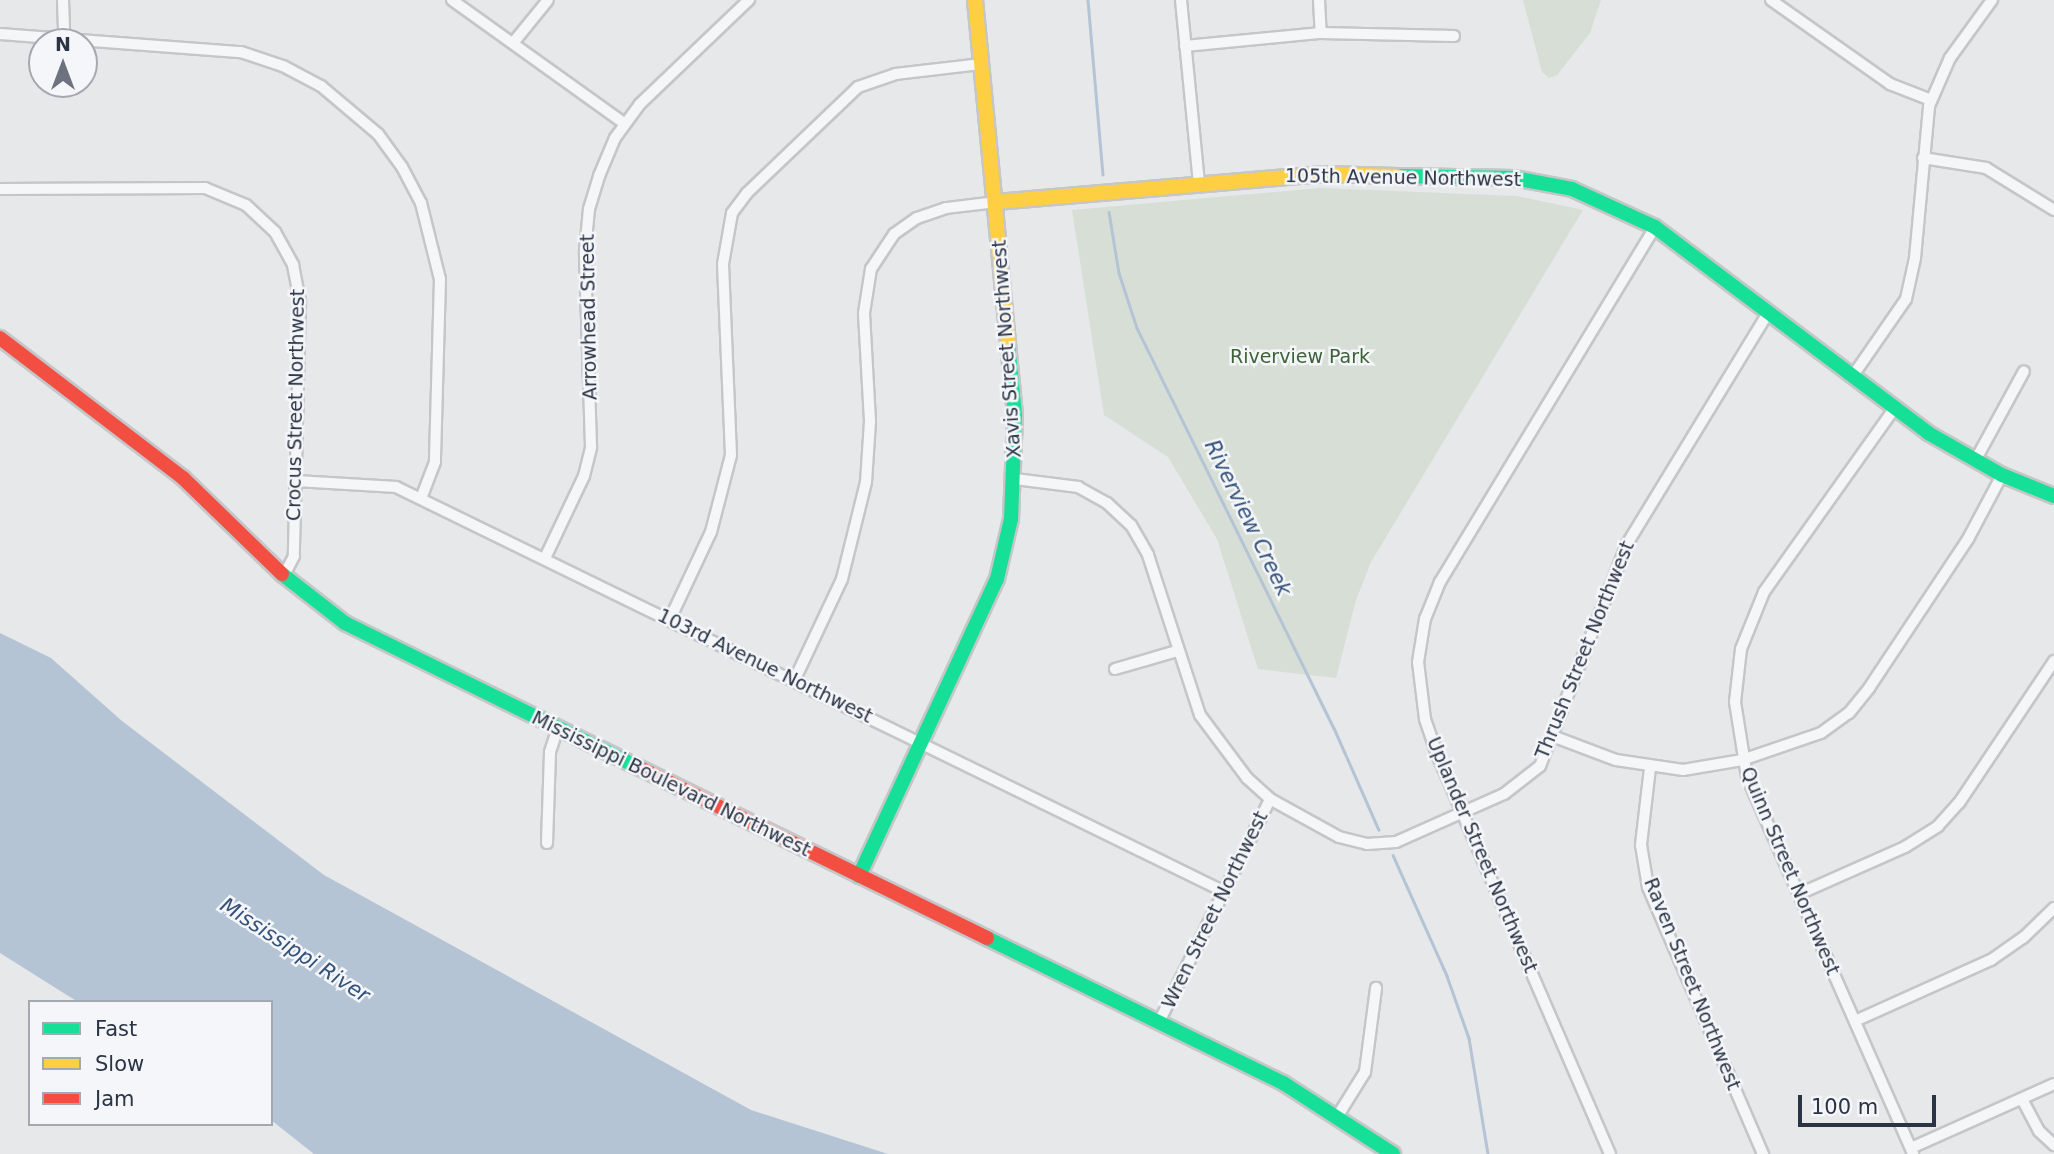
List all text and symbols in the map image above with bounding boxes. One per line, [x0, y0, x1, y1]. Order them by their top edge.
north arrow [28, 28, 98, 98]
text: N [55, 33, 71, 55]
street label: 105th Avenue Northwest [1285, 165, 1521, 191]
street label: Arrowhead Street [576, 234, 602, 400]
street label: Xavis Street Northwest [988, 239, 1026, 459]
street label: Crocus Street Northwest [283, 289, 309, 521]
park label: Riverview Park [1230, 346, 1370, 368]
water label: Riverview Creek [1199, 436, 1297, 600]
street label: Thrush Street Northwest [1531, 538, 1639, 762]
street label: 103rd Avenue Northwest [654, 604, 876, 728]
street label: Mississippi Boulevard Northwest [528, 706, 814, 862]
street label: Uplander Street Northwest [1422, 734, 1542, 976]
street label: Quinn Street Northwest [1736, 763, 1844, 979]
street label: Wren Street Northwest [1157, 808, 1273, 1012]
street label: Raven Street Northwest [1639, 875, 1745, 1093]
water label: Mississippi River [216, 892, 374, 1008]
legend [28, 1000, 273, 1126]
text: Fast [95, 1017, 137, 1041]
text: Slow [95, 1052, 144, 1076]
scale bar [1802, 1080, 1940, 1124]
text: Jam [95, 1087, 135, 1111]
text: 100 m [1811, 1095, 1878, 1119]

